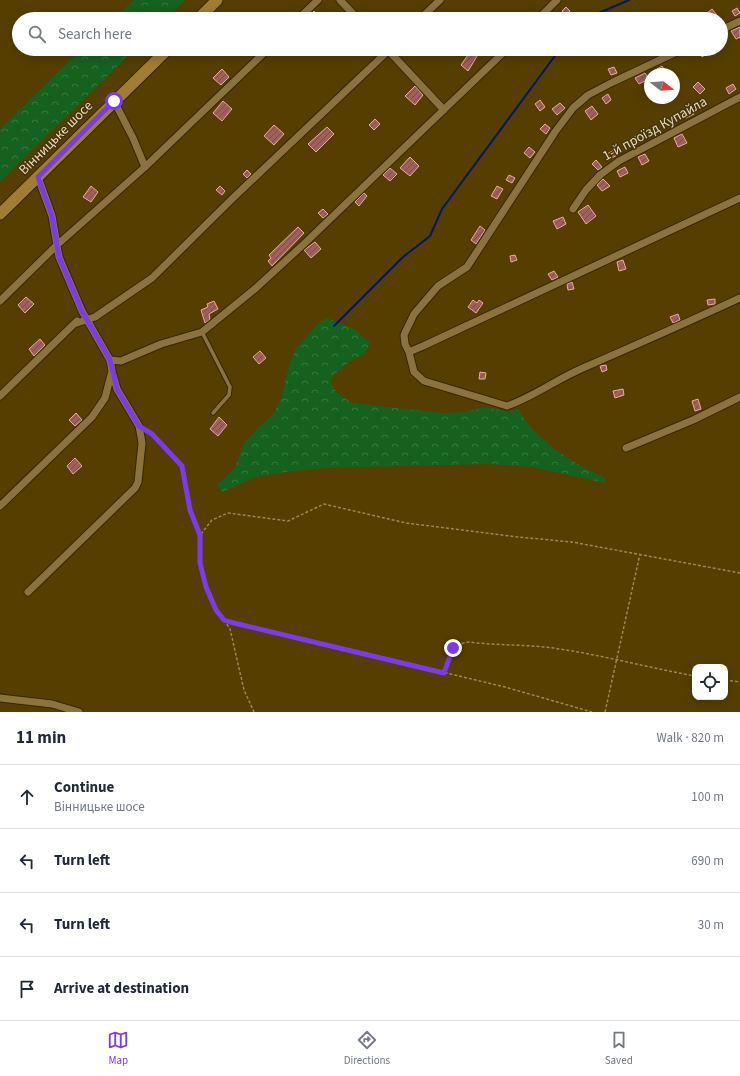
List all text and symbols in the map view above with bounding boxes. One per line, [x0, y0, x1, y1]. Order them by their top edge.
search box [12, 12, 728, 56]
icon: search [26, 23, 48, 45]
text: Search here [58, 24, 132, 45]
north arrow [644, 68, 680, 104]
route start [105, 92, 123, 110]
street label: 1-й проїзд Купайла [599, 92, 711, 166]
street label: Вінницьке шосе [14, 96, 98, 180]
route end [444, 639, 462, 657]
map controls [692, 664, 728, 700]
button: locate [692, 664, 728, 700]
text: 11 min [16, 726, 66, 750]
text: Walk · 820 m [656, 729, 724, 747]
text: Continue [54, 777, 114, 798]
icon: ahead [16, 786, 38, 808]
text: 100 m [691, 788, 724, 806]
text: Вінницьке шосе [54, 798, 145, 816]
icon: left [16, 850, 38, 872]
text: Turn left [54, 850, 110, 871]
text: 690 m [691, 852, 724, 870]
icon: left [16, 914, 38, 936]
text: Turn left [54, 914, 110, 935]
text: 30 m [698, 916, 724, 934]
icon: arrive [16, 978, 38, 1000]
text: Arrive at destination [54, 978, 189, 999]
tab: Map [107, 1029, 129, 1068]
tab: Directions [344, 1029, 390, 1068]
tab: Saved [605, 1029, 633, 1068]

